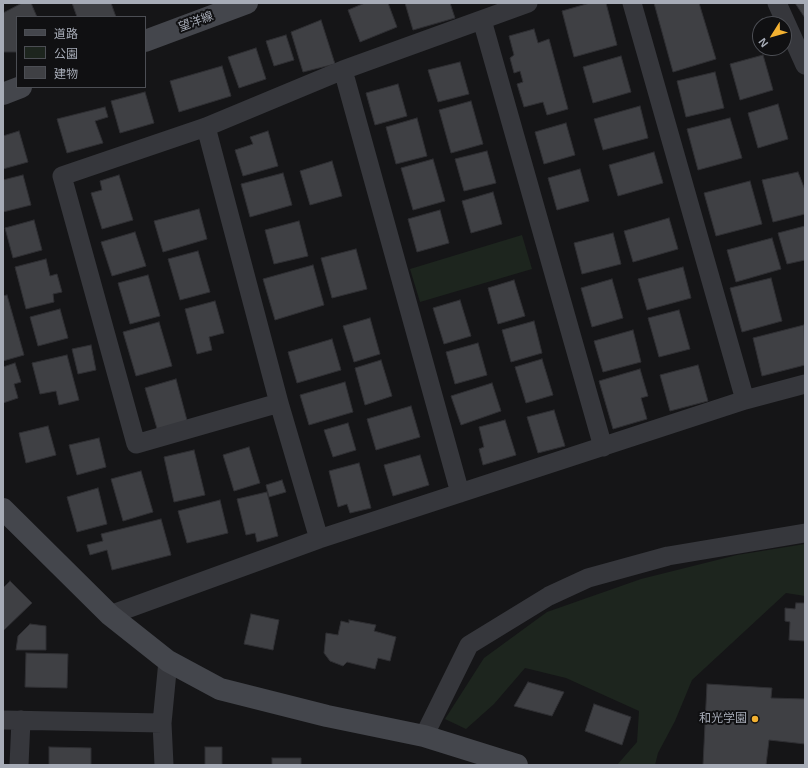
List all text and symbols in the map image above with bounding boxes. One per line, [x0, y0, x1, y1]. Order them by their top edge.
street label: 望洋線 [177, 9, 215, 35]
legend [16, 16, 146, 88]
north arrow [752, 16, 792, 56]
text: 道路 [54, 27, 78, 41]
text: N [756, 36, 770, 49]
text: 公園 [54, 47, 78, 61]
text: 建物 [54, 67, 78, 81]
place label: 和光学園 [699, 712, 747, 726]
marker: 和光学園 [750, 714, 760, 724]

